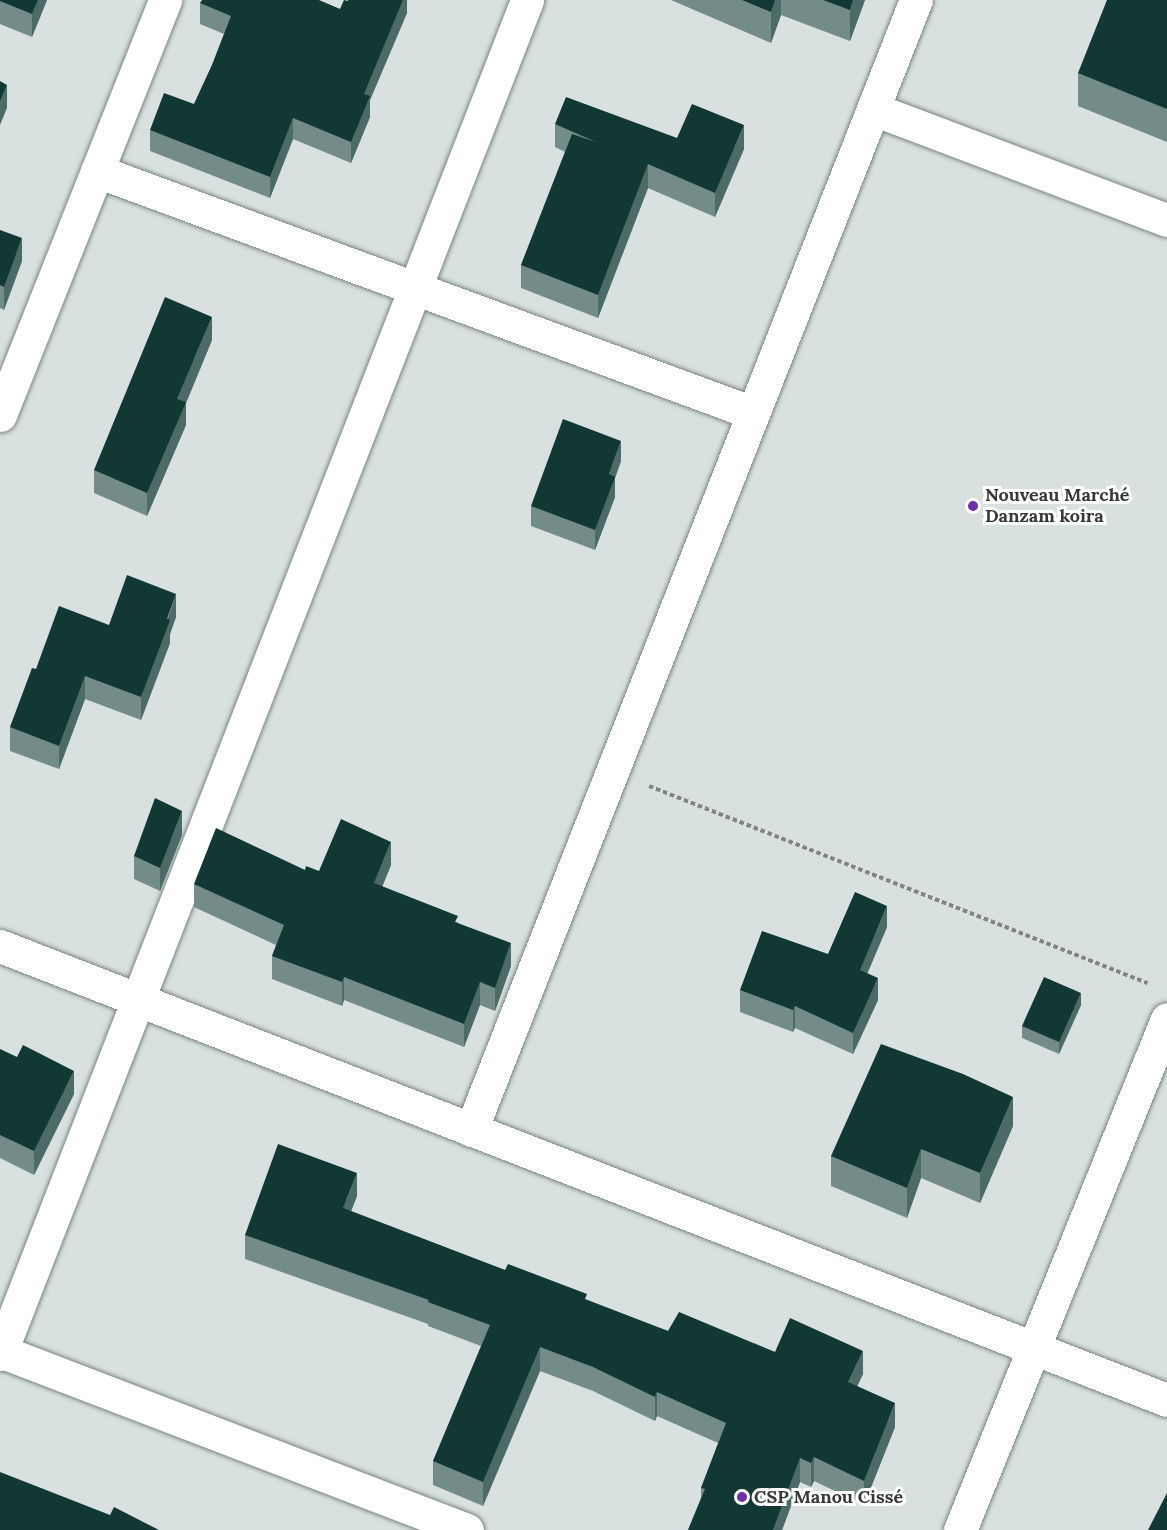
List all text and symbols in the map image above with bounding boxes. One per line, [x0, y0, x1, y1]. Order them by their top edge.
place label: Nouveau Marché Danzam koira [985, 485, 1130, 528]
marker: Nouveau Marché Danzam koira [966, 499, 980, 513]
place label: CSP Manou Cissé [754, 1486, 903, 1508]
marker: CSP Manou Cissé [735, 1490, 749, 1504]

